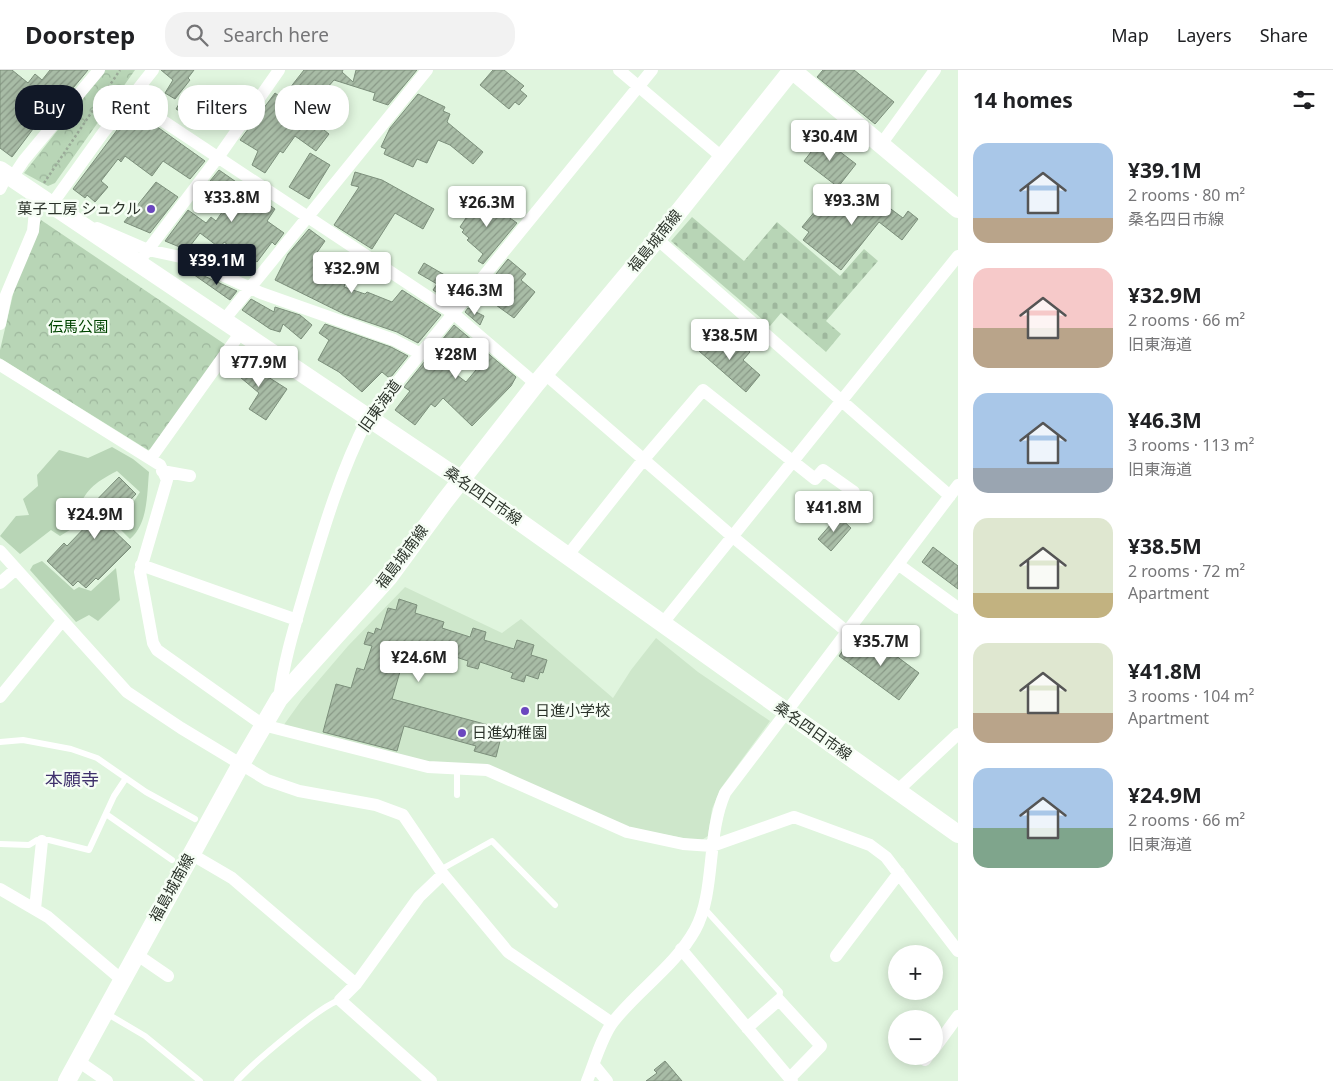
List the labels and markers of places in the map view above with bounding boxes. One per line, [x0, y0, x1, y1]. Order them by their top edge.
pin: ¥30.4M [789, 119, 871, 162]
pin: ¥33.8M [191, 180, 273, 223]
pin: ¥93.3M [811, 184, 893, 226]
pin: ¥26.3M [446, 186, 528, 228]
place label: 菓子工房 シュクル [18, 198, 141, 218]
marker: 菓子工房 シュクル [145, 203, 157, 215]
pin: ¥39.1M [176, 244, 258, 286]
pin: ¥32.9M [311, 252, 393, 294]
pin: ¥46.3M [434, 274, 516, 316]
pin: ¥38.5M [689, 318, 771, 361]
pin: ¥28M [426, 338, 486, 380]
pin: ¥77.9M [218, 346, 300, 388]
pin: ¥41.8M [793, 490, 875, 533]
pin: ¥24.9M [54, 498, 136, 540]
pin: ¥35.7M [840, 624, 922, 667]
pin: ¥24.6M [378, 640, 460, 683]
place label: 日進小学校 [535, 700, 610, 720]
marker: 日進小学校 [519, 705, 531, 717]
place label: 日進幼稚園 [472, 722, 547, 742]
marker: 日進幼稚園 [456, 727, 468, 739]

